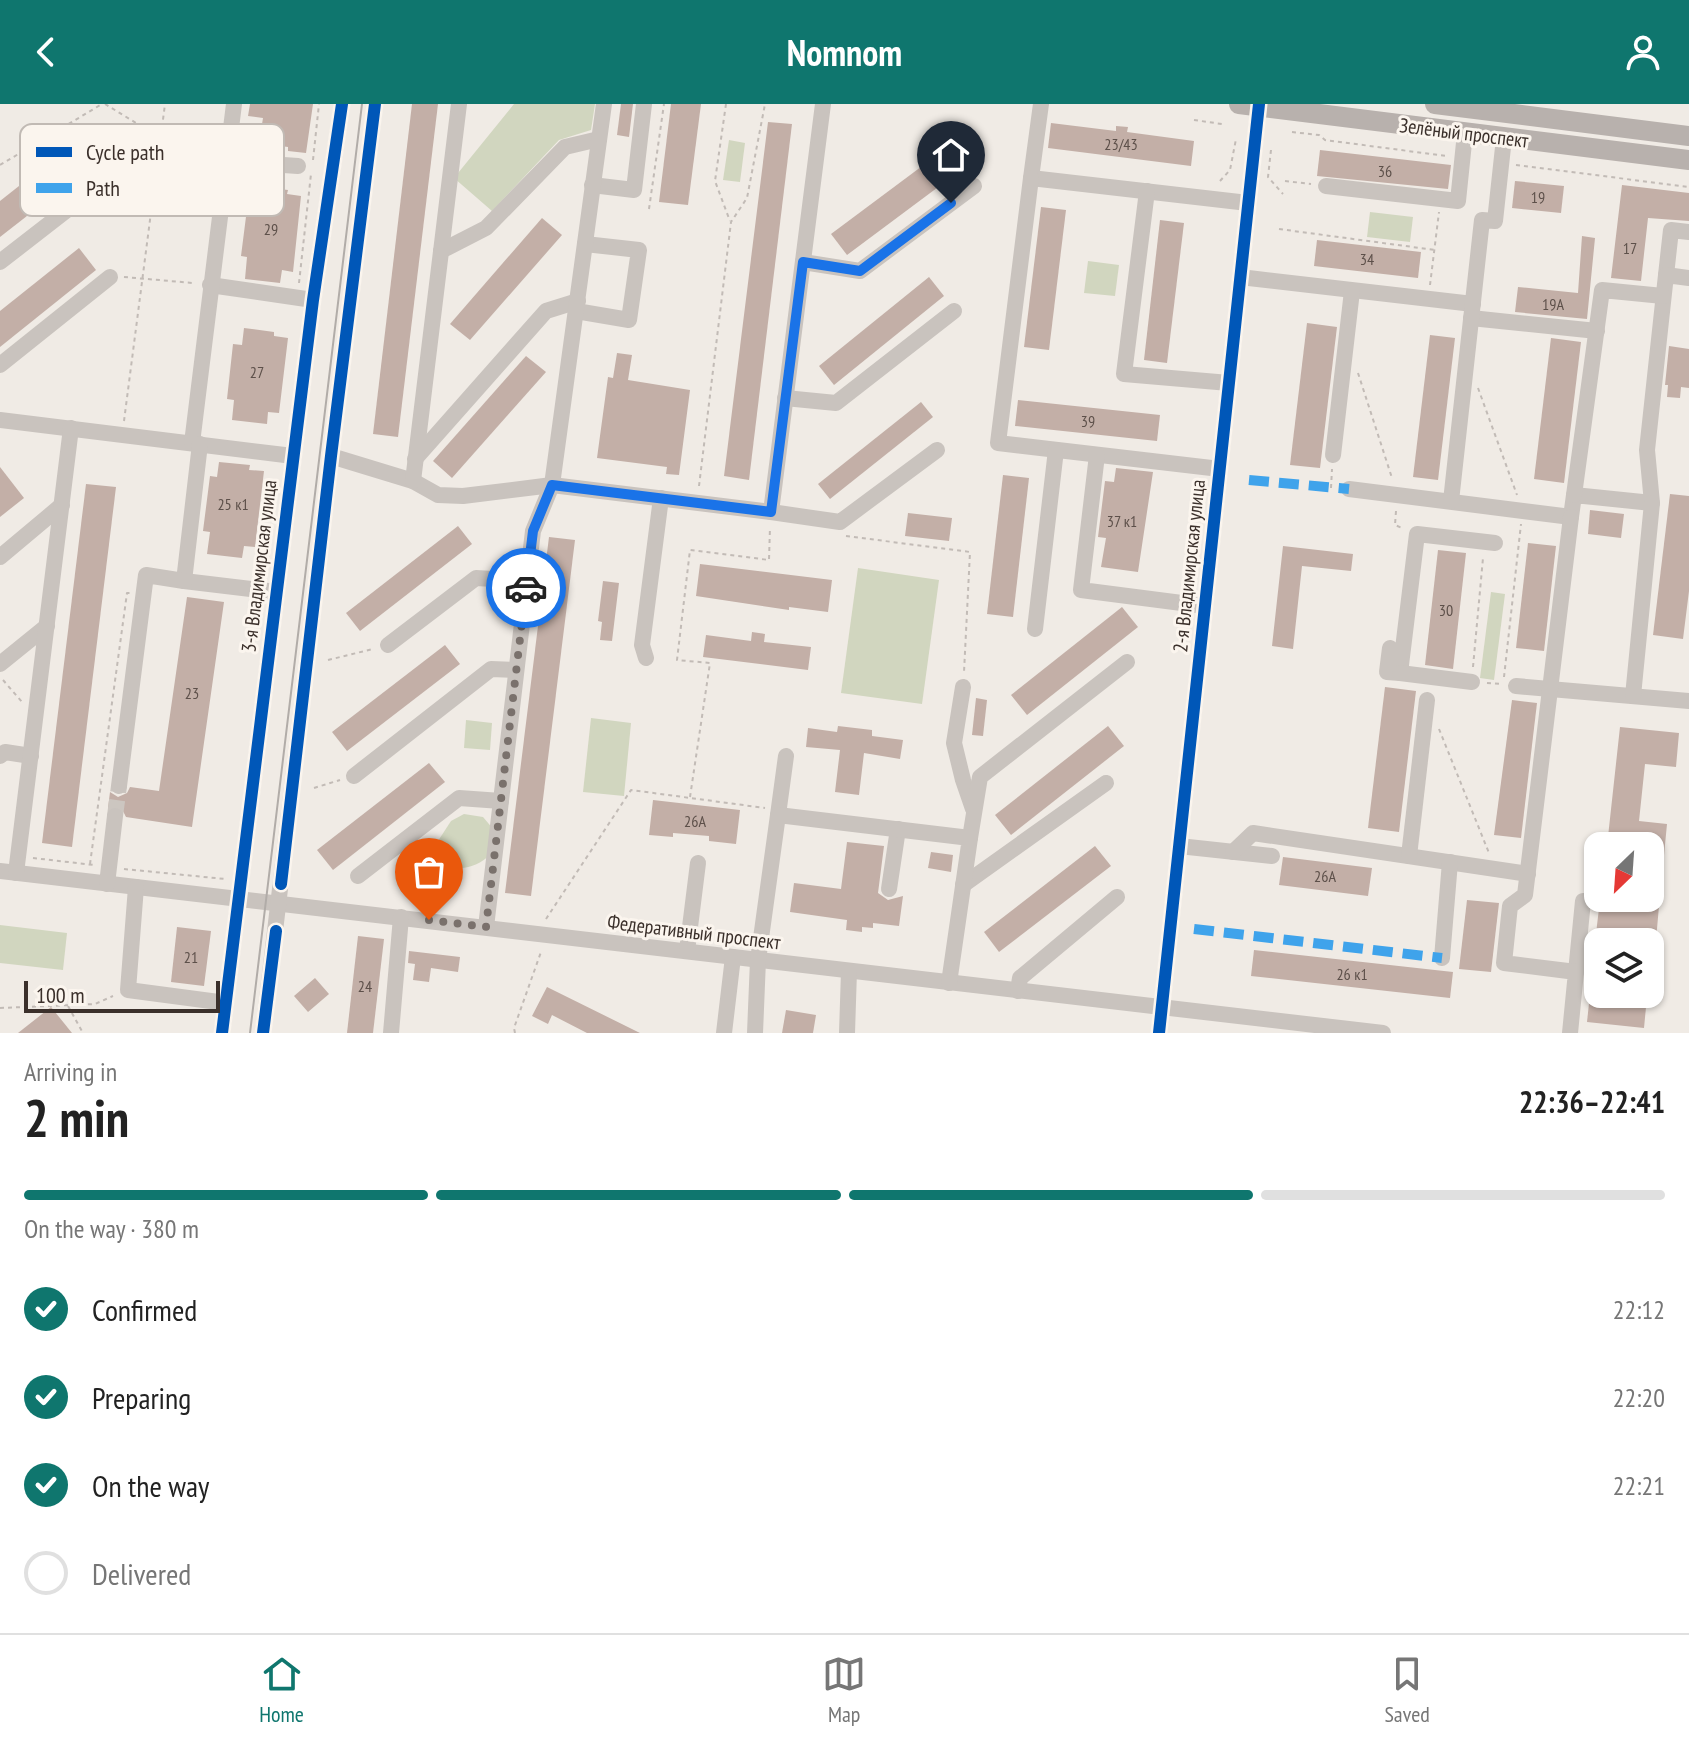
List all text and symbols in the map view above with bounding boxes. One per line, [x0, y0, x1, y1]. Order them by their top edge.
text: Nomnom [787, 29, 902, 76]
icon: back [24, 30, 68, 74]
icon: person [1621, 30, 1665, 74]
street label: Зелёный проспект [1398, 112, 1530, 154]
pin [917, 121, 985, 203]
legend [20, 124, 284, 216]
icon: home [929, 133, 973, 177]
house number: 23/43 [1104, 134, 1138, 154]
text: Cycle path [86, 138, 164, 166]
house number: 36 [1378, 161, 1392, 181]
text: Path [86, 174, 120, 202]
house number: 19 [1531, 187, 1545, 207]
house number: 29 [264, 219, 278, 239]
house number: 17 [1623, 238, 1637, 258]
house number: 34 [1360, 249, 1374, 269]
house number: 19А [1542, 294, 1564, 314]
house number: 27 [250, 362, 264, 382]
house number: 39 [1081, 411, 1095, 431]
street label: 3-я Владимирская улица [236, 478, 282, 654]
street label: 2-я Владимирская улица [1167, 478, 1211, 654]
house number: 25 к1 [217, 494, 249, 514]
house number: 37 к1 [1107, 511, 1137, 531]
courier [486, 548, 566, 628]
icon: car [504, 566, 548, 610]
house number: 30 [1439, 600, 1453, 620]
house number: 23 [185, 683, 199, 703]
house number: 26А [684, 811, 706, 831]
north arrow [1584, 832, 1664, 912]
map controls [1584, 832, 1664, 1008]
pin [395, 838, 463, 920]
icon: bag [407, 850, 451, 894]
house number: 26А [1314, 866, 1336, 886]
street label: Федеративный проспект [606, 908, 783, 956]
button: layers [1584, 928, 1664, 1008]
house number: 21 [184, 947, 198, 967]
house number: 26 к1 [1336, 964, 1368, 984]
house number: 24 [358, 976, 372, 996]
scale bar [24, 977, 220, 1013]
text: 100 m [36, 981, 85, 1009]
text: Arriving in [24, 1055, 117, 1088]
text: 22:36–22:41 [1519, 1082, 1665, 1121]
text: 2 min [24, 1084, 129, 1151]
text: On the way · 380 m [24, 1212, 199, 1245]
icon: check [24, 1287, 68, 1331]
text: Confirmed [92, 1290, 197, 1329]
text: 22:12 [1613, 1293, 1665, 1326]
icon: check [24, 1375, 68, 1419]
text: Preparing [92, 1378, 191, 1417]
text: 22:20 [1613, 1381, 1665, 1414]
icon: check [24, 1463, 68, 1507]
text: On the way [92, 1466, 209, 1505]
text: 22:21 [1613, 1469, 1665, 1502]
text: Delivered [92, 1554, 191, 1593]
tab: Home [259, 1652, 304, 1728]
tab: Map [822, 1652, 866, 1728]
tab: Saved [1384, 1652, 1430, 1728]

